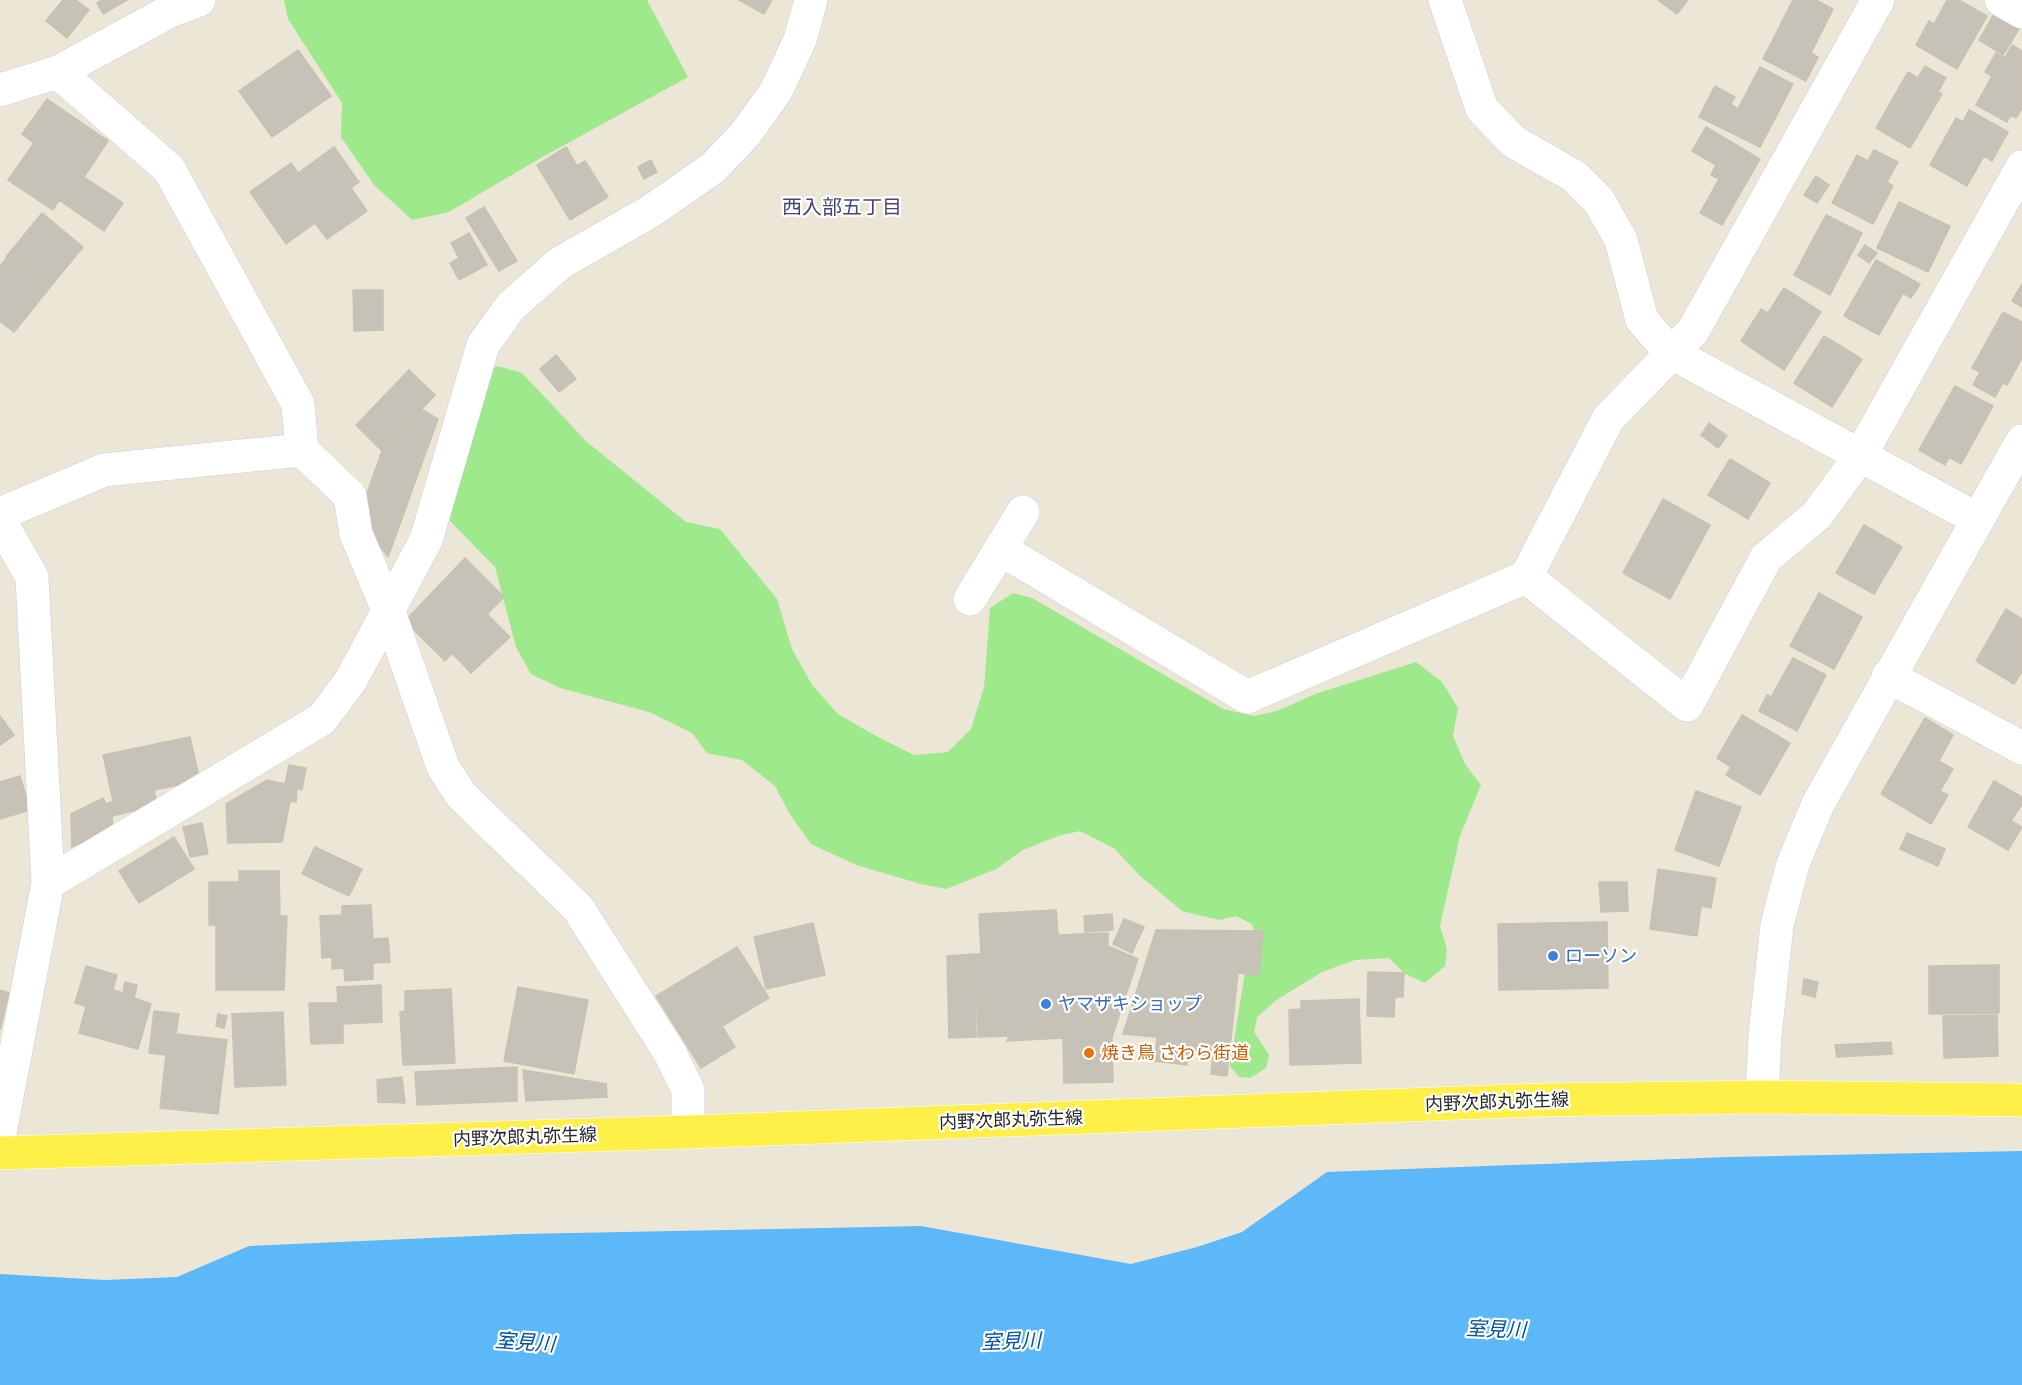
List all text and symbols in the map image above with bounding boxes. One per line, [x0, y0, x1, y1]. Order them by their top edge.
district label: 西入部五丁目 [782, 195, 902, 219]
place label: ローソン [1565, 945, 1637, 967]
marker: ローソン [1546, 949, 1560, 963]
place label: ヤマザキショップ [1058, 993, 1202, 1015]
marker: ヤマザキショップ [1039, 997, 1053, 1011]
place label: 焼き鳥 さわら街道 [1101, 1042, 1249, 1064]
marker: 焼き鳥 さわら街道 [1082, 1046, 1096, 1060]
street label: 内野次郎丸弥生線 [1425, 1088, 1569, 1116]
street label: 内野次郎丸弥生線 [939, 1106, 1083, 1134]
street label: 内野次郎丸弥生線 [453, 1123, 597, 1151]
water label: 室見川 [1466, 1316, 1528, 1342]
water label: 室見川 [494, 1328, 558, 1356]
water label: 室見川 [981, 1328, 1043, 1354]

